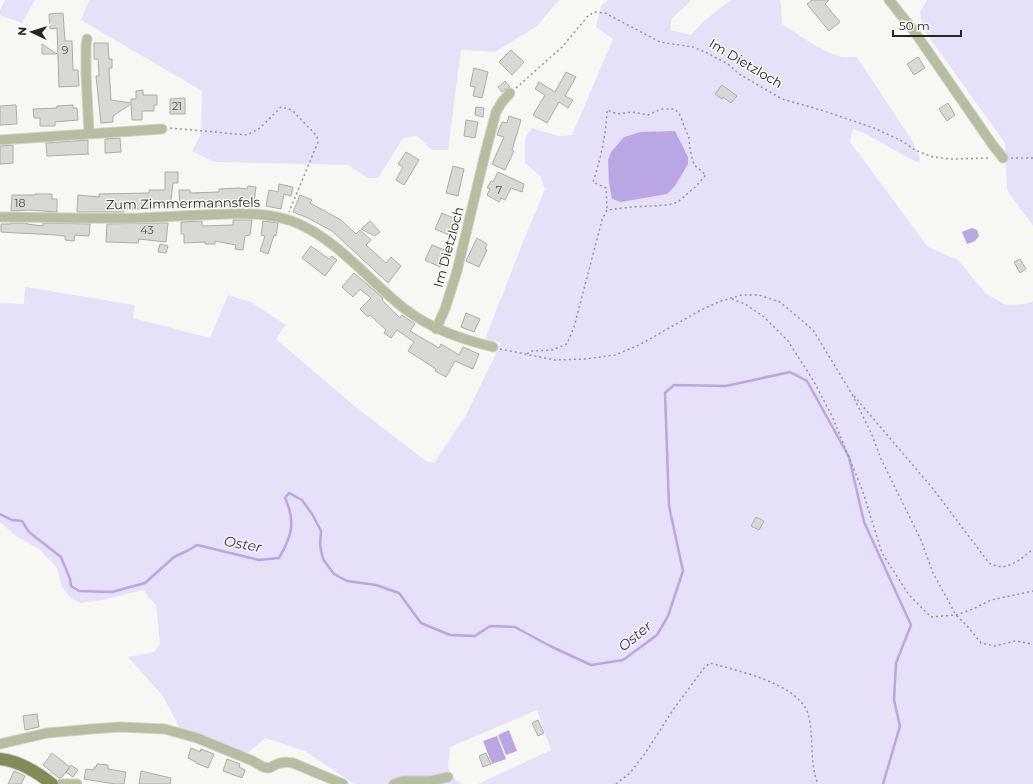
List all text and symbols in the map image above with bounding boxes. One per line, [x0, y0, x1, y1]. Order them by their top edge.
north arrow [12, 12, 52, 52]
scale bar [893, 12, 961, 38]
text: 50 m [899, 18, 930, 33]
text: N [15, 26, 29, 36]
street label: Im Dietzloch [706, 35, 786, 91]
house number: 9 [62, 43, 69, 57]
house number: 21 [172, 99, 182, 113]
house number: 7 [496, 183, 502, 197]
street label: Zum Zimmermannsfels [106, 194, 260, 212]
house number: 18 [15, 196, 26, 210]
street label: Im Dietzloch [430, 205, 466, 289]
house number: 43 [140, 223, 154, 237]
water label: Oster [223, 532, 264, 556]
water label: Oster [615, 617, 656, 655]

